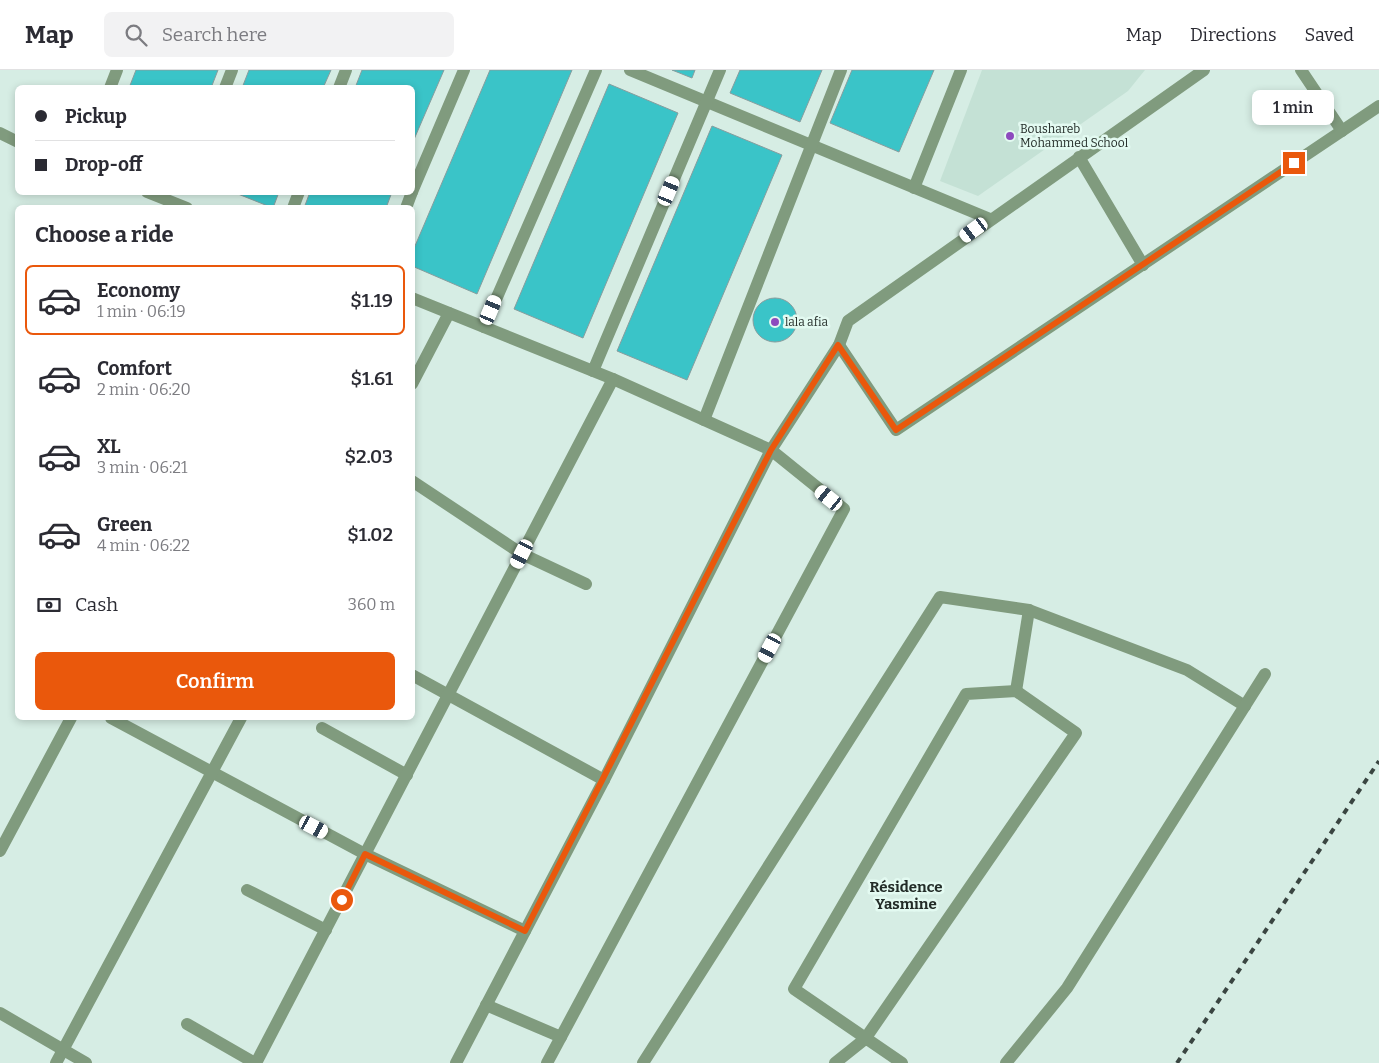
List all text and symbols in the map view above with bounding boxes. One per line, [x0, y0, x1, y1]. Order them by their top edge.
search box [104, 12, 454, 57]
text: Map [25, 21, 74, 49]
icon: search [122, 21, 150, 49]
text: Search here [162, 23, 267, 46]
text: Map [1126, 24, 1162, 46]
text: Directions [1190, 24, 1277, 46]
text: Saved [1305, 24, 1354, 46]
callout: 1 min [1253, 91, 1335, 126]
text: 1 min [1273, 98, 1313, 117]
text: Pickup [65, 105, 127, 128]
place label: Boushareb Mohammed School [1020, 122, 1129, 150]
marker: Boushareb Mohammed School [1004, 130, 1016, 142]
route end [1283, 152, 1305, 174]
text: Drop-off [65, 153, 143, 176]
car [656, 174, 681, 208]
car [957, 215, 990, 245]
text: Choose a ride [35, 221, 174, 248]
icon: car [37, 278, 82, 323]
text: Economy [97, 279, 180, 302]
text: $1.19 [350, 289, 393, 312]
car [478, 293, 503, 327]
text: 1 min · 06:19 [97, 302, 186, 321]
place label: lala afia [785, 315, 828, 329]
marker: lala afia [769, 316, 781, 328]
icon: car [37, 356, 82, 401]
text: Comfort [97, 357, 172, 380]
text: $1.61 [350, 367, 393, 390]
text: 2 min · 06:20 [97, 380, 191, 399]
icon: car [37, 434, 82, 479]
text: XL [97, 435, 121, 458]
text: $2.03 [344, 445, 393, 468]
text: 3 min · 06:21 [97, 458, 187, 477]
car [812, 483, 845, 513]
icon: car [37, 512, 82, 557]
text: Green [97, 513, 152, 536]
text: $1.02 [347, 523, 393, 546]
text: 4 min · 06:22 [97, 536, 190, 555]
car [508, 537, 535, 571]
icon: cash [35, 591, 63, 619]
text: Cash [75, 593, 118, 616]
text: 360 m [348, 595, 395, 614]
car [756, 631, 783, 665]
button: Confirm [35, 652, 395, 710]
car [297, 813, 330, 841]
district label: Résidence Yasmine [870, 878, 942, 913]
route start [331, 889, 353, 911]

